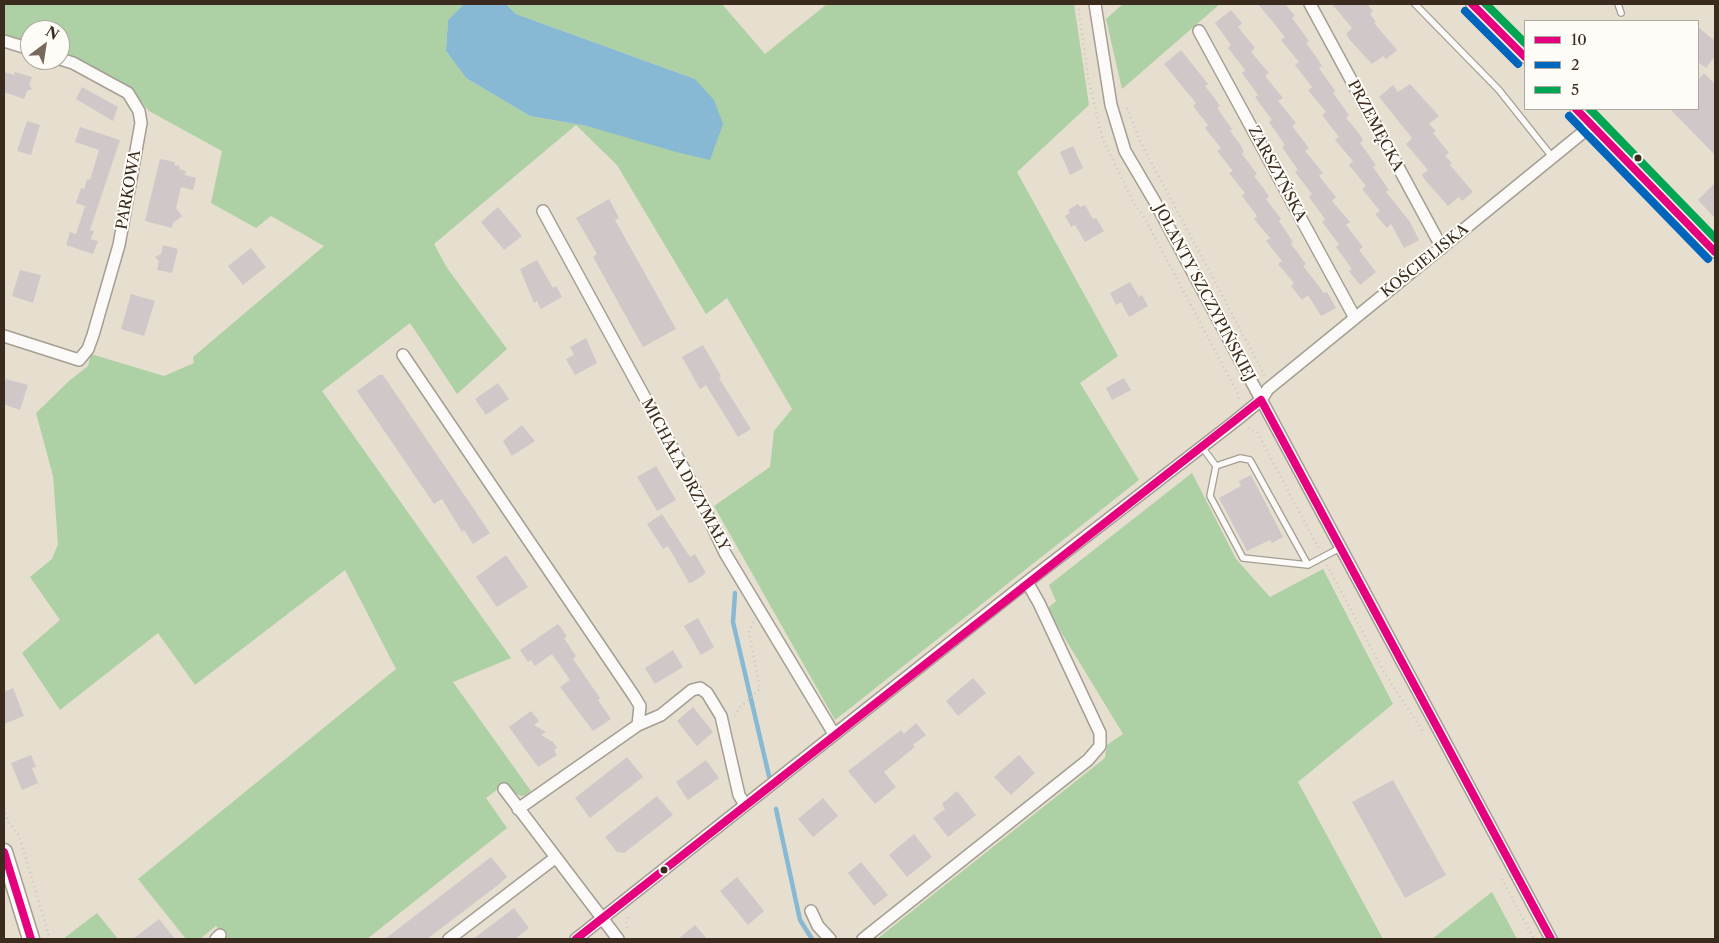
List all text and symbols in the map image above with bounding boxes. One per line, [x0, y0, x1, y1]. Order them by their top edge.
north arrow [20, 20, 70, 70]
legend [1524, 20, 1699, 110]
text: N [42, 22, 62, 44]
text: 10 [1571, 30, 1587, 49]
text: 2 [1571, 55, 1580, 74]
street label: PRZEMĘCKA [1343, 77, 1407, 175]
text: 5 [1571, 80, 1579, 99]
street label: ZARSZYŃSKA [1244, 123, 1310, 225]
street label: PARKOWA [113, 149, 145, 231]
unlabelled marker [1633, 153, 1643, 163]
street label: JOLANTY SZCZYPIŃSKIEJ [1150, 201, 1258, 385]
street label: KOŚCIELISKA [1378, 220, 1472, 302]
street label: MICHAŁA DRZYMAŁY [637, 396, 733, 554]
unlabelled marker [659, 865, 669, 875]

